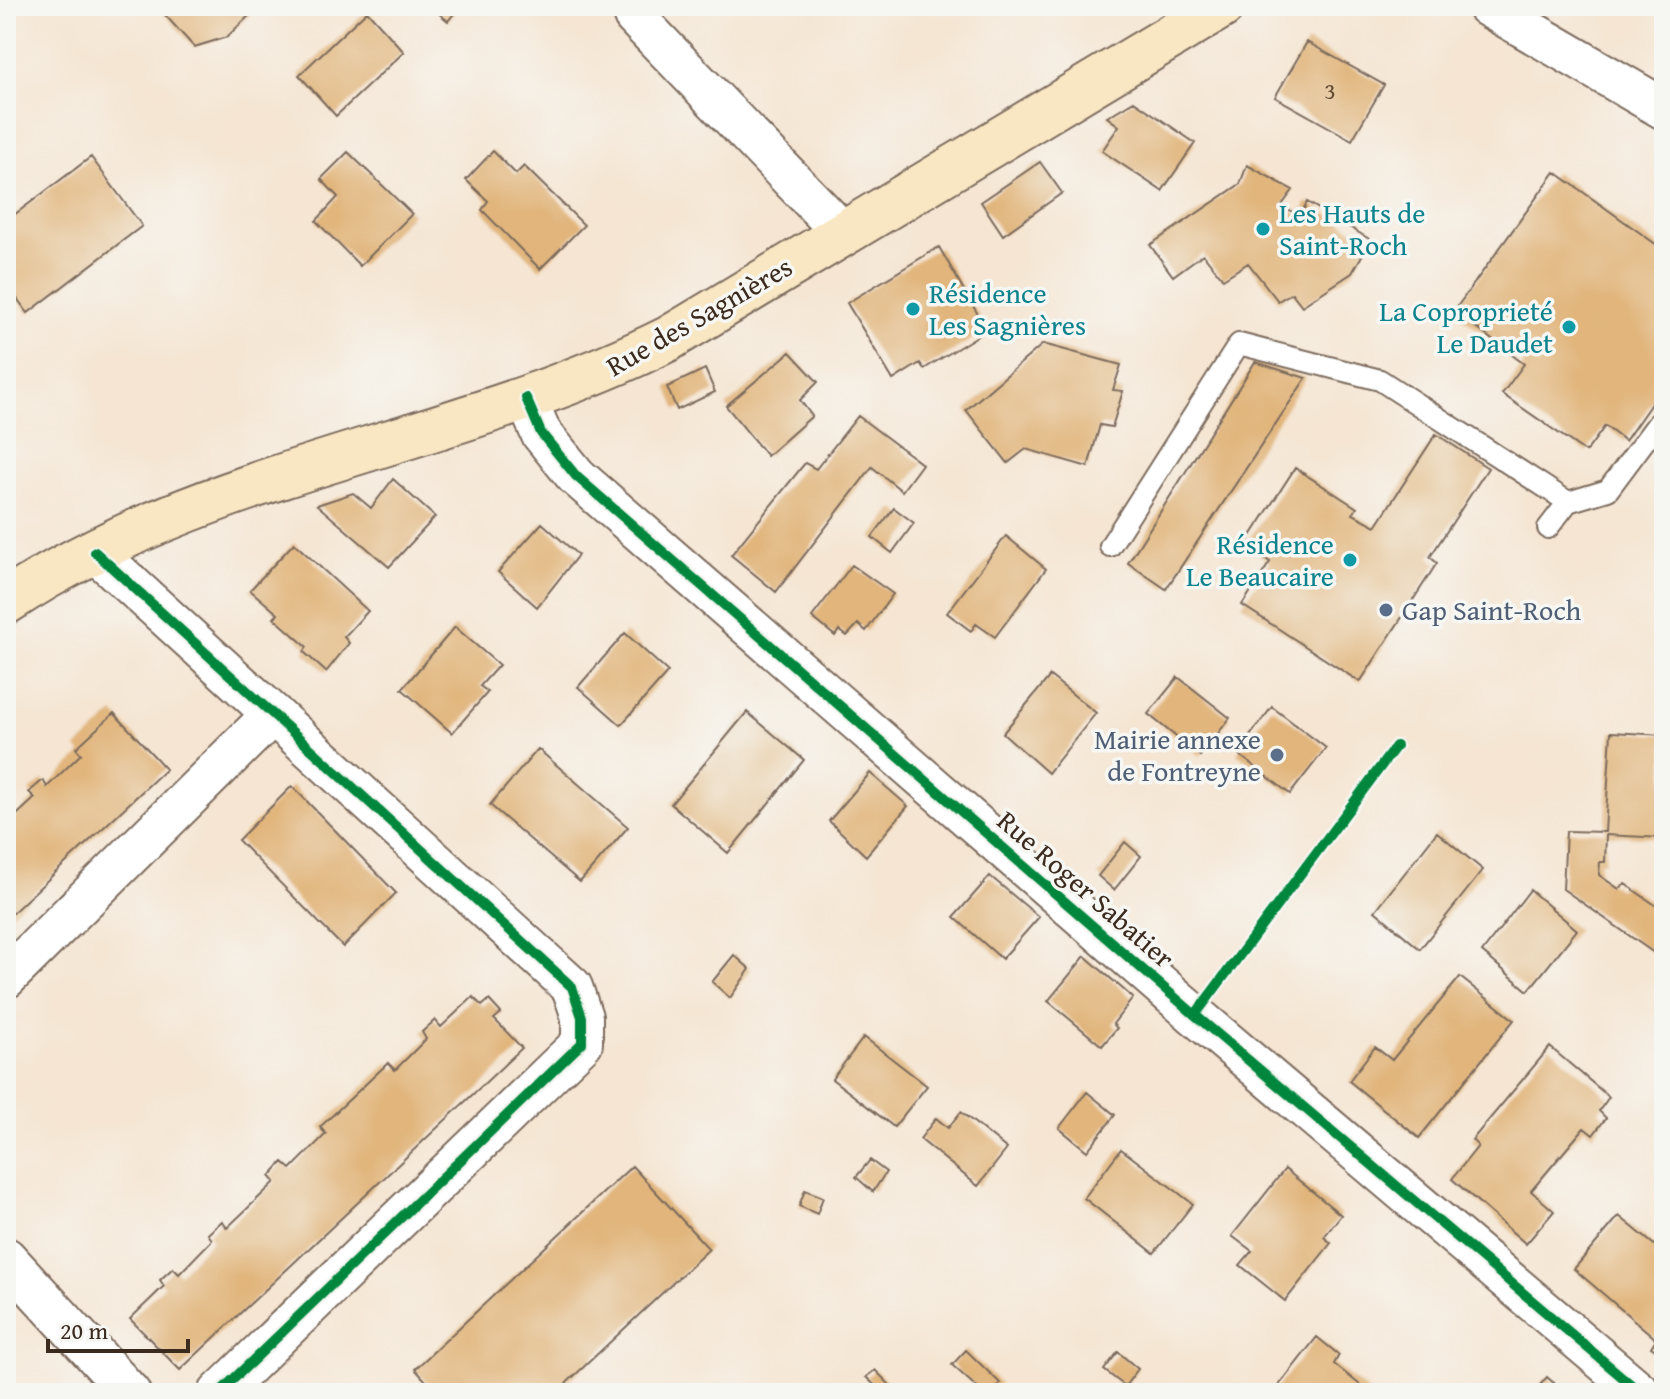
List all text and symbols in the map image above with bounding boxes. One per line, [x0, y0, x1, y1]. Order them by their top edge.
house number: 3 [1324, 73, 1336, 108]
place label: Les Hauts de Saint-Roch [1279, 192, 1425, 265]
marker: Les Hauts de Saint-Roch [1254, 220, 1272, 238]
street label: Rue des Sagnières [598, 246, 799, 386]
place label: Résidence Les Sagnières [929, 272, 1086, 345]
place label: La Coproprieté Le Daudet [1379, 290, 1553, 363]
marker: Résidence Les Sagnières [904, 300, 922, 318]
marker: La Coproprieté Le Daudet [1560, 318, 1578, 336]
place label: Résidence Le Beaucaire [1186, 523, 1334, 596]
marker: Résidence Le Beaucaire [1341, 551, 1359, 569]
place label: Gap Saint-Roch [1402, 589, 1581, 630]
marker: Gap Saint-Roch [1377, 601, 1395, 619]
place label: Mairie annexe de Fontreyne [1094, 718, 1261, 791]
marker: Mairie annexe de Fontreyne [1268, 746, 1286, 764]
street label: Rue Roger Sabatier [989, 800, 1184, 977]
scale bar [48, 1303, 188, 1353]
text: 20 m [60, 1313, 108, 1348]

